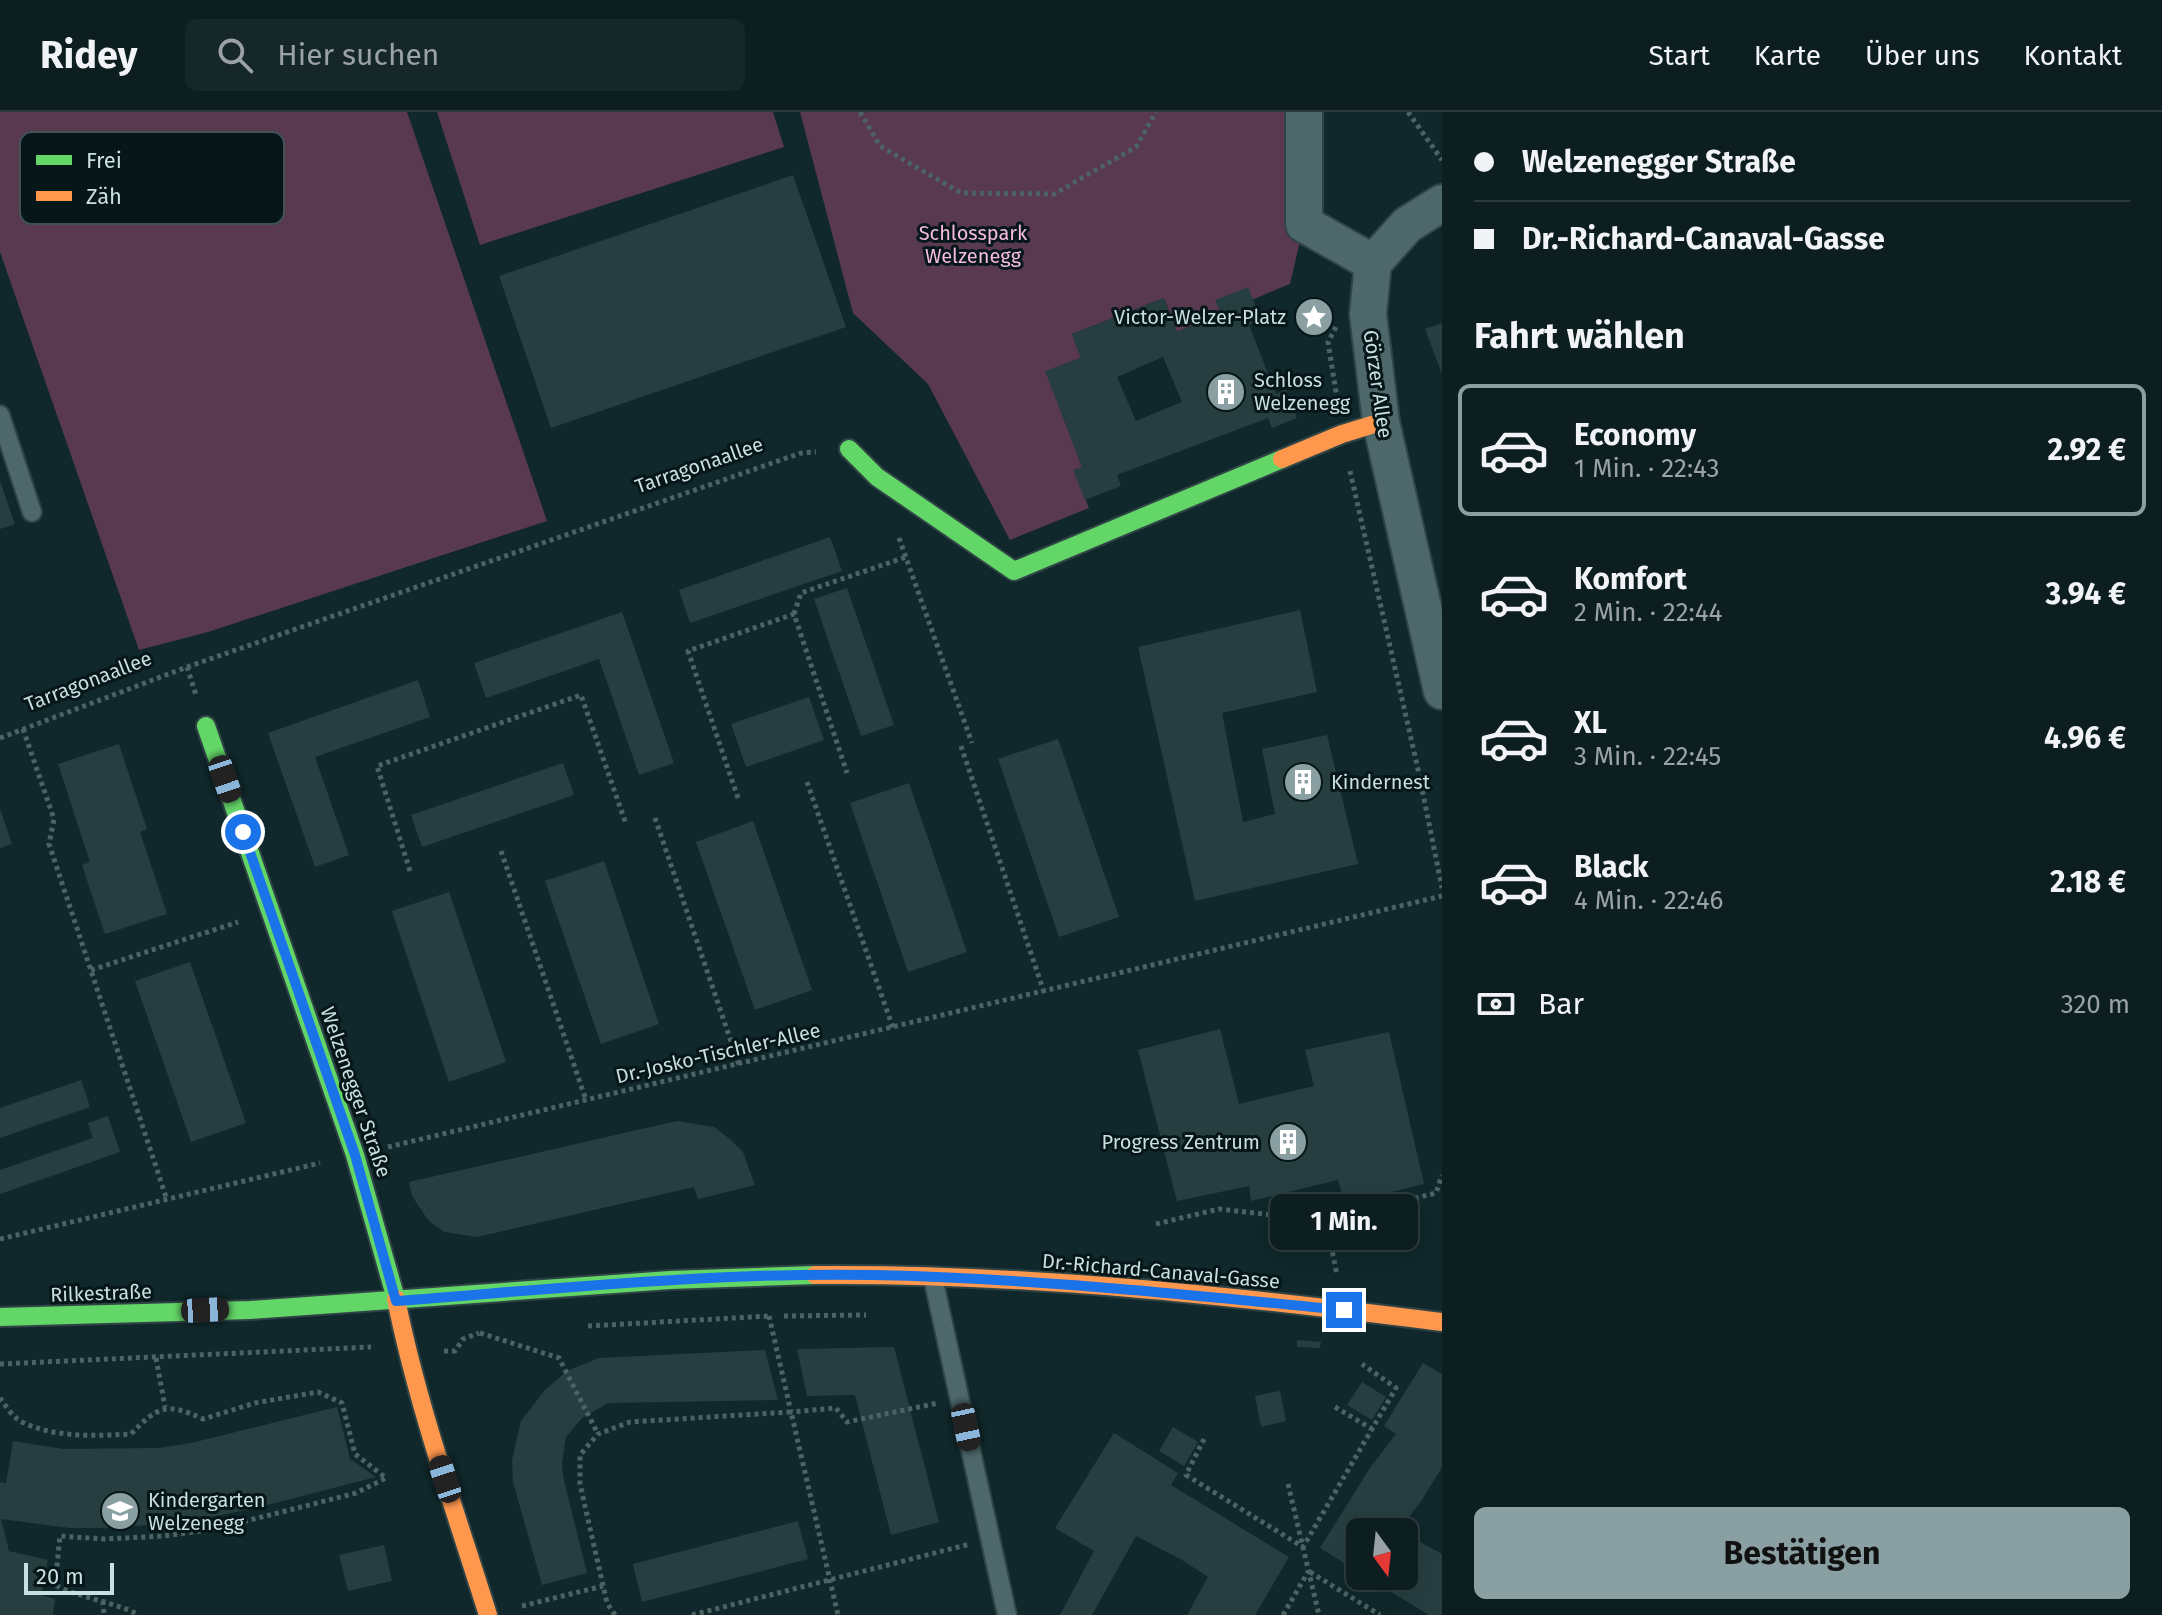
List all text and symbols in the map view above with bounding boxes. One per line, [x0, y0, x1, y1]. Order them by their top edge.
search box [185, 19, 745, 91]
text: Ridey [40, 32, 137, 78]
icon: search [213, 33, 257, 77]
text: Hier suchen [277, 37, 439, 73]
text: Start [1648, 39, 1710, 72]
text: Karte [1754, 39, 1821, 72]
text: Über uns [1865, 39, 1980, 72]
text: Kontakt [2024, 39, 2122, 72]
legend [20, 132, 284, 224]
text: Welzenegger Straße [1522, 144, 1796, 180]
text: Frei [86, 147, 122, 174]
text: Zäh [86, 183, 122, 210]
park label: Schlosspark Welzenegg [919, 221, 1028, 268]
text: Dr.-Richard-Canaval-Gasse [1522, 221, 1885, 257]
place icon: Victor-Welzer-Platz [1293, 296, 1335, 338]
place label: Victor-Welzer-Platz [1114, 305, 1286, 329]
text: Fahrt wählen [1474, 314, 1685, 358]
street label: Görzer Allee [1359, 328, 1397, 440]
place label: Schloss Welzenegg [1254, 368, 1351, 415]
building icon: Schloss Welzenegg [1205, 371, 1247, 413]
icon: car [1478, 414, 1550, 486]
text: Economy [1574, 417, 1696, 453]
street label: Tarragonaallee [632, 432, 766, 498]
text: 2.92 € [2047, 432, 2126, 468]
text: 1 Min. · 22:43 [1574, 453, 1719, 484]
icon: car [1478, 558, 1550, 630]
text: Komfort [1574, 561, 1687, 597]
text: 3.94 € [2046, 576, 2126, 612]
text: 2 Min. · 22:44 [1574, 597, 1722, 628]
street label: Tarragonaallee [21, 646, 155, 716]
icon: car [1478, 702, 1550, 774]
text: XL [1574, 705, 1607, 741]
text: 4.96 € [2044, 720, 2126, 756]
text: 3 Min. · 22:45 [1574, 741, 1721, 772]
car [206, 752, 244, 806]
building icon: Kindernest [1282, 761, 1324, 803]
place label: Kindernest [1331, 770, 1431, 794]
route start [225, 814, 261, 850]
icon: car [1478, 846, 1550, 918]
text: Black [1574, 849, 1649, 885]
text: 2.18 € [2050, 864, 2126, 900]
text: 4 Min. · 22:46 [1574, 885, 1723, 916]
icon: cash [1474, 982, 1518, 1026]
text: Bar [1538, 986, 1584, 1022]
text: 320 m [2061, 989, 2130, 1020]
street label: Welzenegger Straße [316, 1004, 396, 1180]
street label: Dr.-Josko-Tischler-Allee [613, 1018, 823, 1088]
building icon: Progress Zentrum [1267, 1121, 1309, 1163]
place label: Progress Zentrum [1101, 1130, 1260, 1154]
callout: 1 Min. [1270, 1194, 1418, 1250]
text: 1 Min. [1310, 1206, 1378, 1237]
street label: Dr.-Richard-Canaval-Gasse [1041, 1249, 1281, 1293]
street label: Rilkestraße [50, 1279, 152, 1307]
route end [1326, 1292, 1362, 1328]
car [180, 1297, 230, 1323]
car [949, 1401, 983, 1453]
car [426, 1452, 464, 1506]
place label: Kindergarten Welzenegg [148, 1488, 266, 1535]
school or university icon: Kindergarten Welzenegg [99, 1490, 141, 1532]
button: Bestätigen [1474, 1507, 2130, 1599]
north arrow [1346, 1518, 1418, 1590]
map controls [1346, 1518, 1418, 1590]
scale bar [24, 1559, 114, 1595]
text: 20 m [36, 1563, 84, 1590]

